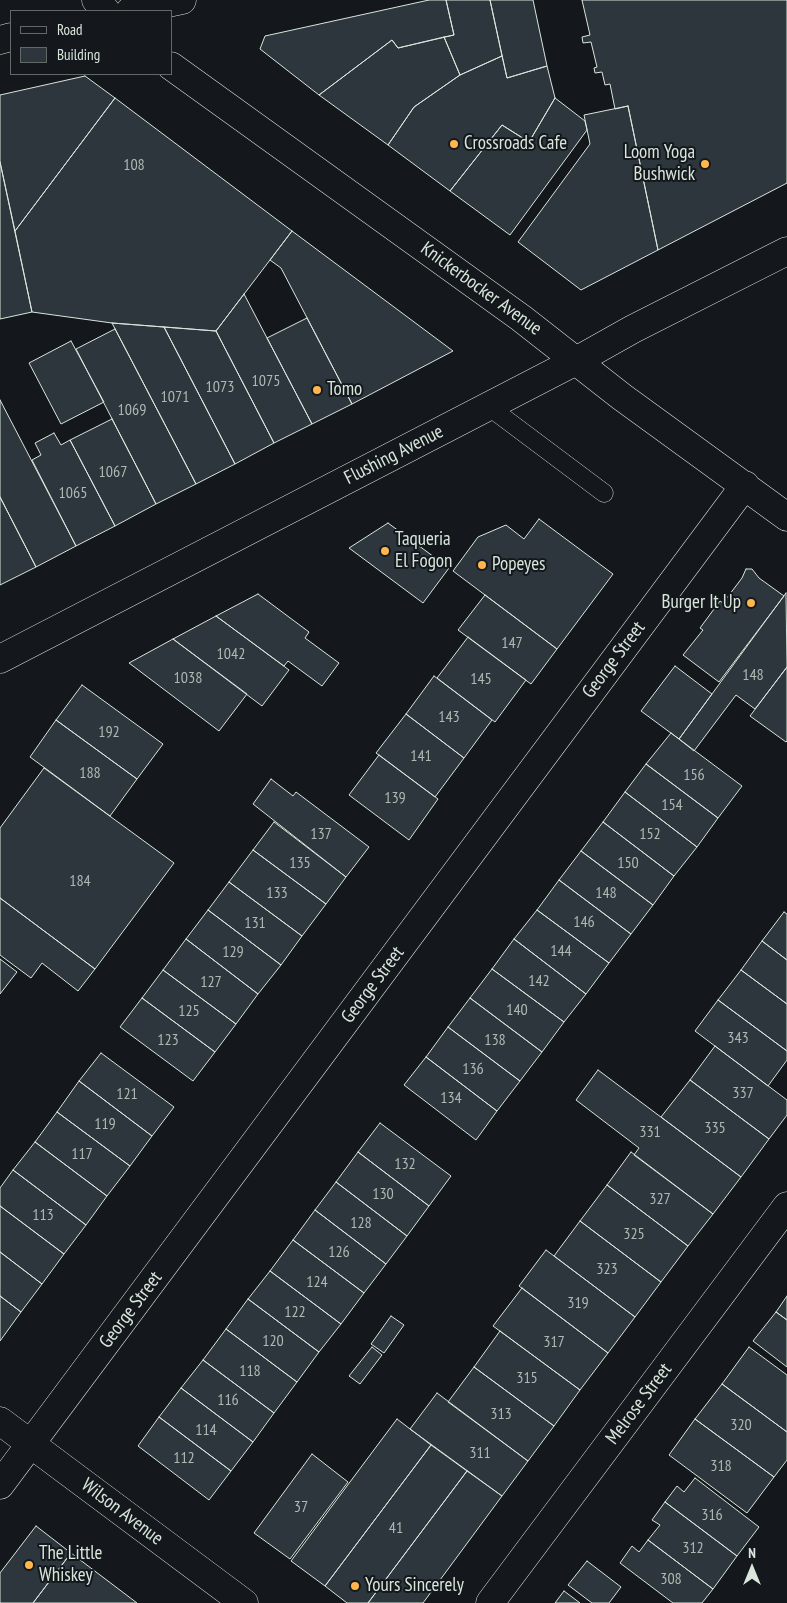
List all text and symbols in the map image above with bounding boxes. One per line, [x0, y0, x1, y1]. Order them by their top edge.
legend [10, 10, 172, 75]
text: Road [57, 20, 83, 39]
text: Building [57, 45, 100, 64]
place label: Crossroads Cafe [464, 133, 567, 155]
marker: Crossroads Cafe [448, 138, 460, 150]
place label: Loom Yoga Bushwick [624, 142, 695, 186]
house number: 108 [123, 155, 145, 175]
marker: Loom Yoga Bushwick [699, 158, 711, 170]
street label: Knickerbocker Avenue [416, 237, 546, 341]
house number: 1075 [252, 371, 280, 391]
house number: 1073 [206, 377, 234, 397]
place label: Tomo [327, 379, 362, 401]
marker: Tomo [311, 384, 323, 396]
house number: 1071 [161, 387, 189, 407]
house number: 1069 [118, 400, 146, 420]
street label: Flushing Avenue [341, 420, 447, 490]
house number: 1067 [99, 462, 127, 482]
house number: 1065 [59, 483, 87, 503]
place label: Taqueria El Fogon [395, 529, 452, 573]
marker: Taqueria El Fogon [379, 545, 391, 557]
place label: Popeyes [492, 554, 545, 576]
marker: Popeyes [476, 559, 488, 571]
place label: Burger It Up [661, 592, 741, 614]
marker: Burger It Up [745, 597, 757, 609]
street label: George Street [578, 617, 650, 703]
house number: 147 [501, 633, 523, 653]
house number: 1042 [217, 644, 245, 664]
house number: 148 [742, 665, 764, 685]
house number: 1038 [174, 668, 202, 688]
house number: 145 [470, 669, 492, 689]
house number: 143 [438, 707, 460, 727]
house number: 192 [98, 722, 120, 742]
house number: 141 [410, 746, 432, 766]
house number: 188 [79, 763, 101, 783]
house number: 156 [683, 765, 705, 785]
house number: 139 [384, 788, 406, 808]
house number: 154 [661, 795, 683, 815]
house number: 137 [310, 824, 332, 844]
house number: 152 [639, 824, 661, 844]
house number: 135 [289, 853, 311, 873]
house number: 150 [617, 853, 639, 873]
house number: 184 [69, 871, 91, 891]
house number: 133 [266, 883, 288, 903]
house number: 148 [595, 883, 617, 903]
house number: 146 [573, 912, 595, 932]
house number: 131 [244, 913, 266, 933]
house number: 144 [550, 941, 572, 961]
house number: 129 [222, 942, 244, 962]
street label: George Street [337, 942, 409, 1028]
house number: 142 [528, 971, 550, 991]
house number: 127 [200, 972, 222, 992]
house number: 140 [506, 1000, 528, 1020]
house number: 125 [178, 1001, 200, 1021]
house number: 343 [727, 1028, 749, 1048]
house number: 123 [157, 1030, 179, 1050]
house number: 138 [484, 1030, 506, 1050]
house number: 136 [462, 1059, 484, 1079]
house number: 337 [732, 1083, 754, 1103]
house number: 121 [116, 1084, 138, 1104]
house number: 134 [440, 1088, 462, 1108]
house number: 119 [94, 1114, 116, 1134]
house number: 335 [704, 1118, 726, 1138]
house number: 331 [639, 1122, 661, 1142]
house number: 117 [71, 1144, 93, 1164]
house number: 132 [394, 1154, 416, 1174]
house number: 130 [372, 1184, 394, 1204]
house number: 327 [649, 1189, 671, 1209]
house number: 113 [32, 1205, 54, 1225]
house number: 128 [350, 1213, 372, 1233]
house number: 325 [623, 1224, 645, 1244]
house number: 126 [328, 1242, 350, 1262]
house number: 323 [596, 1259, 618, 1279]
street label: George Street [95, 1267, 167, 1353]
house number: 124 [306, 1272, 328, 1292]
house number: 319 [567, 1293, 589, 1313]
house number: 122 [284, 1302, 306, 1322]
house number: 120 [262, 1331, 284, 1351]
house number: 317 [543, 1332, 565, 1352]
street label: Melrose Street [601, 1359, 677, 1449]
house number: 118 [239, 1361, 261, 1381]
house number: 315 [516, 1368, 538, 1388]
house number: 116 [217, 1390, 239, 1410]
house number: 313 [490, 1404, 512, 1424]
house number: 320 [730, 1415, 752, 1435]
house number: 114 [195, 1420, 217, 1440]
house number: 311 [469, 1443, 491, 1463]
house number: 112 [173, 1448, 195, 1468]
house number: 318 [710, 1456, 732, 1476]
street label: Wilson Avenue [77, 1474, 167, 1550]
house number: 37 [294, 1497, 308, 1517]
house number: 316 [701, 1505, 723, 1525]
house number: 41 [389, 1518, 403, 1538]
house number: 312 [682, 1538, 704, 1558]
place label: The Little Whiskey [39, 1543, 102, 1587]
north arrow [727, 1543, 777, 1593]
text: N [748, 1544, 756, 1562]
marker: The Little Whiskey [23, 1559, 35, 1571]
house number: 308 [660, 1569, 682, 1589]
place label: Yours Sincerely [365, 1575, 464, 1597]
marker: Yours Sincerely [349, 1580, 361, 1592]

